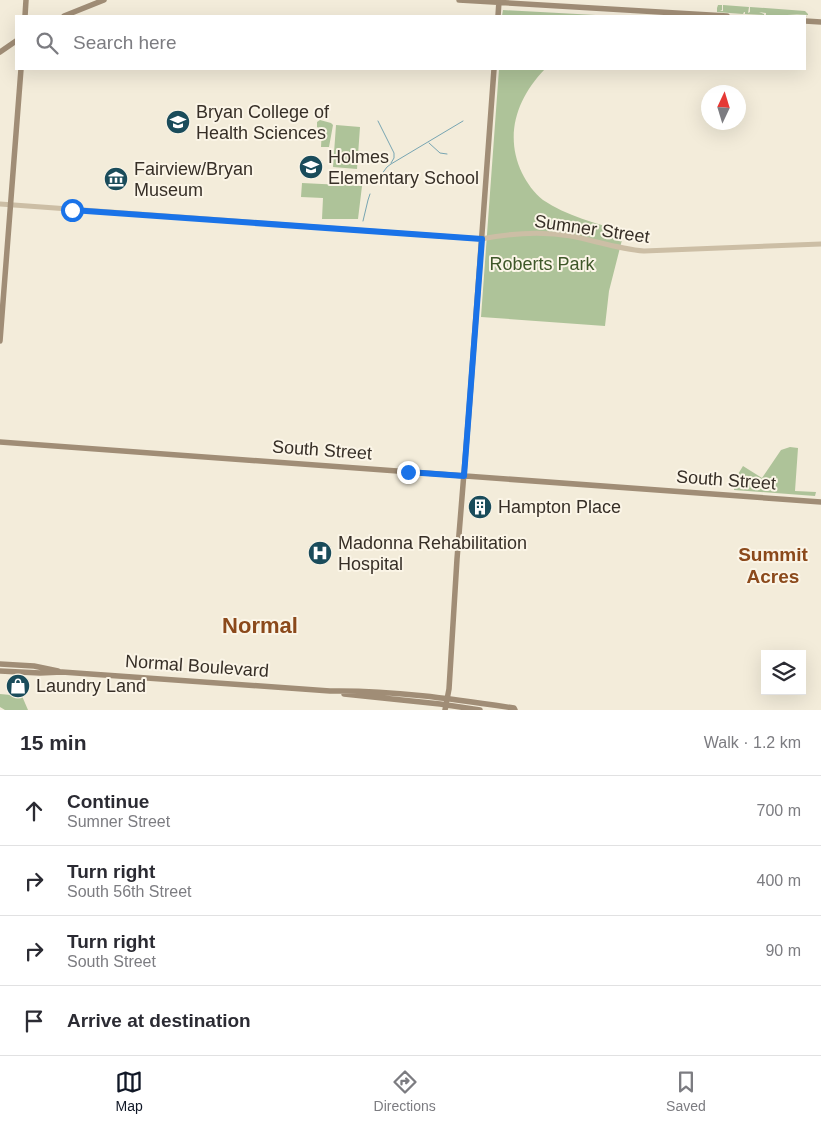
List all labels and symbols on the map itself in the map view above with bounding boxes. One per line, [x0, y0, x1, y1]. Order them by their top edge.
north arrow [701, 85, 746, 130]
place label: Bryan College of Health Sciences [196, 102, 330, 143]
school or university icon: Bryan College of Health Sciences [165, 109, 191, 135]
place label: Holmes Elementary School [328, 147, 479, 188]
school or university icon: Holmes Elementary School [298, 154, 324, 180]
place label: Fairview/Bryan Museum [134, 159, 253, 200]
museum icon: Fairview/Bryan Museum [103, 166, 129, 192]
route start [61, 199, 84, 222]
street label: Sumner Street [533, 211, 651, 247]
park label: Roberts Park [489, 254, 596, 274]
street label: South Street [271, 437, 373, 463]
route end [397, 461, 420, 484]
street label: South Street [675, 467, 777, 493]
building icon: Hampton Place [467, 494, 493, 520]
place label: Hampton Place [498, 497, 621, 517]
place label: Madonna Rehabilitation Hospital [338, 533, 527, 574]
hospital icon: Madonna Rehabilitation Hospital [307, 540, 333, 566]
district label: Summit Acres [738, 544, 809, 587]
district label: Normal [222, 613, 298, 638]
street label: Normal Boulevard [124, 651, 270, 681]
shop icon: Laundry Land [5, 673, 31, 699]
place label: Laundry Land [36, 676, 146, 696]

